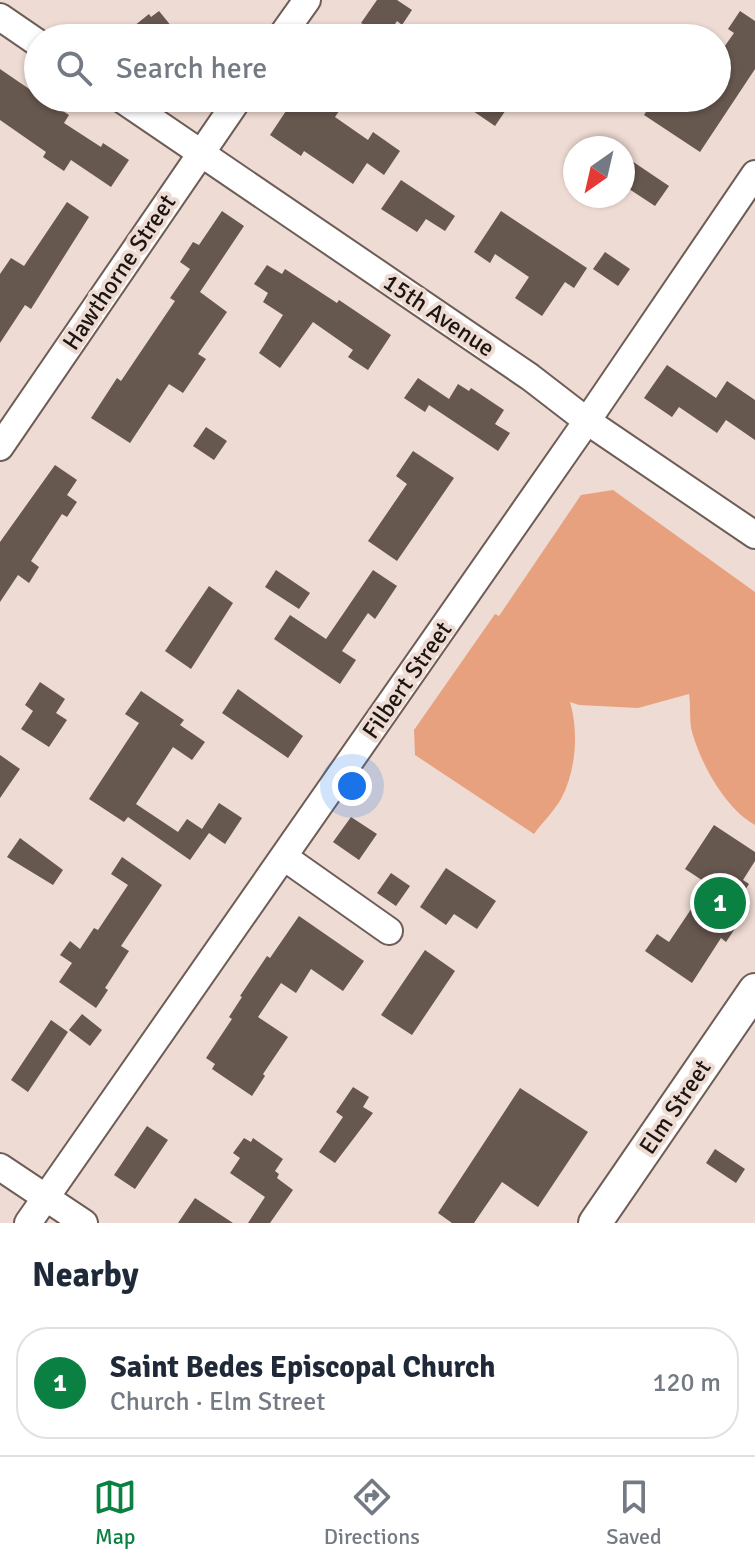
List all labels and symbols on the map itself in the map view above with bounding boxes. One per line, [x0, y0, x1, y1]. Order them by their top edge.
north arrow [563, 136, 635, 208]
street label: Hawthorne Street [56, 188, 182, 356]
street label: 15th Avenue [378, 267, 500, 363]
street label: Filbert Street [356, 616, 458, 744]
your location [332, 766, 372, 806]
pin: 1 [694, 873, 746, 933]
street label: Elm Street [632, 1054, 718, 1160]

